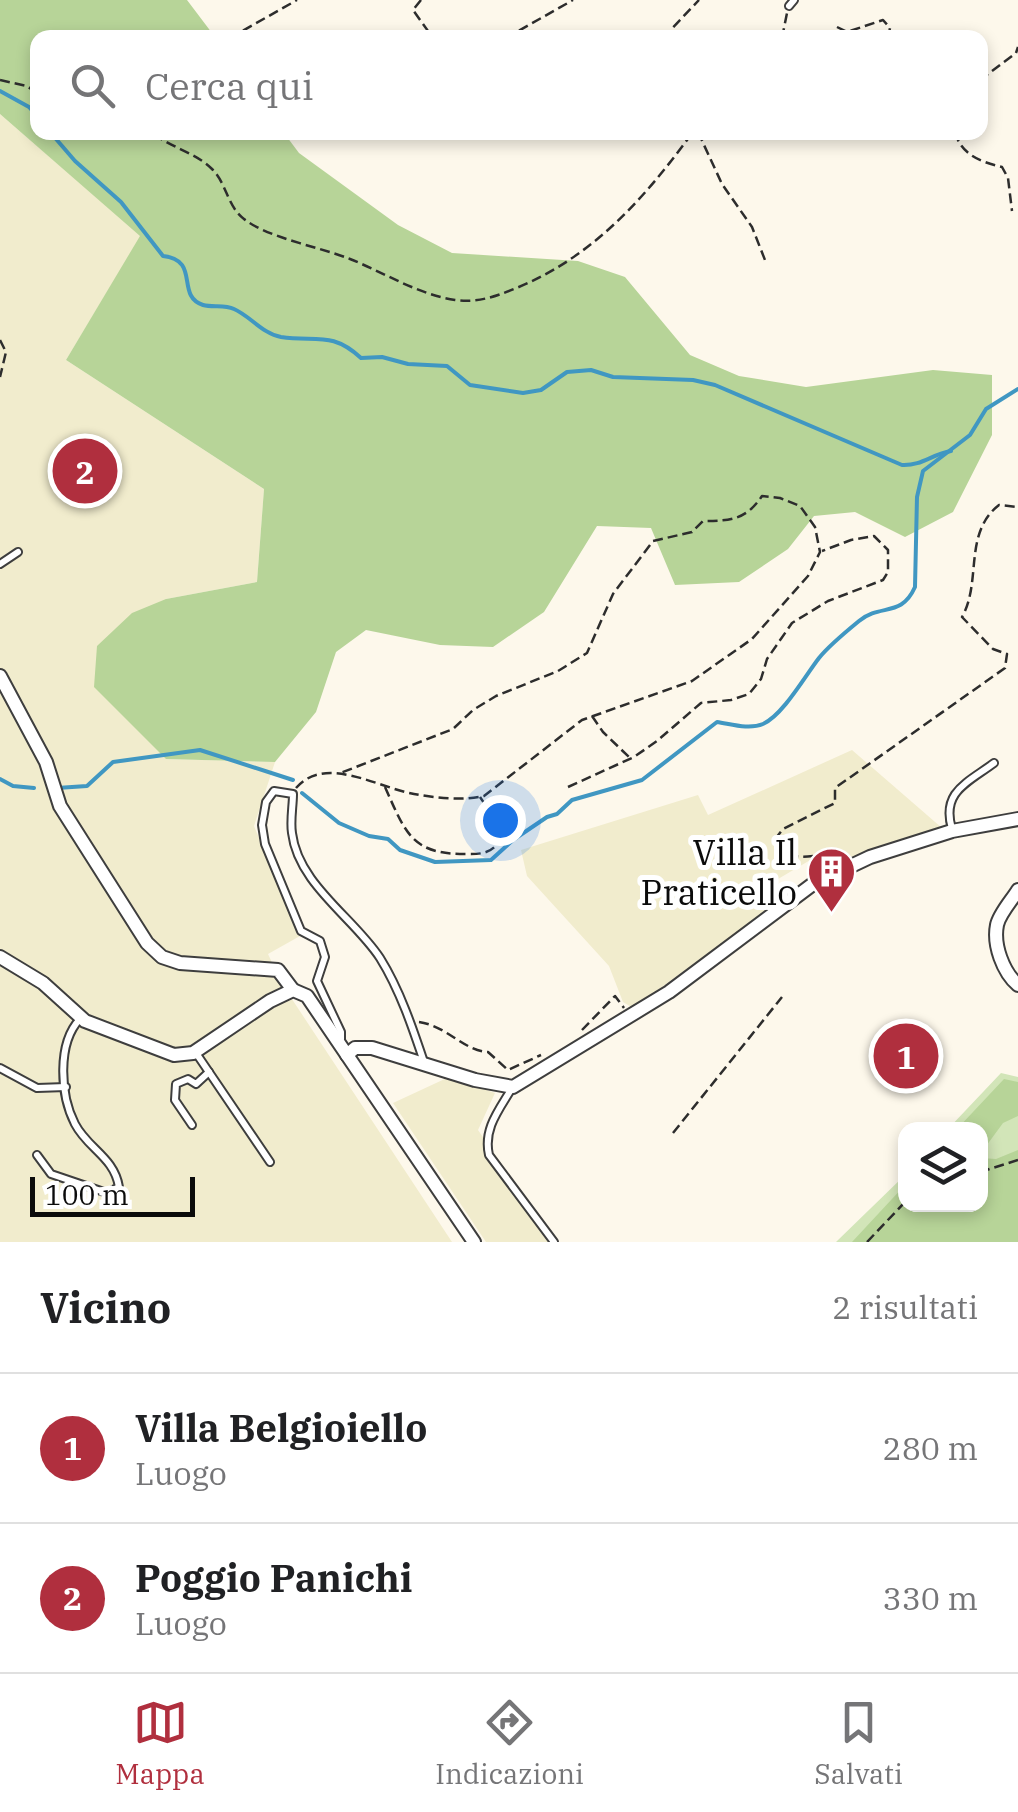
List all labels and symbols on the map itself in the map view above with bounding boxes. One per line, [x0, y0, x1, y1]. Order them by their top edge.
pin: 2 [52, 434, 118, 508]
your location [475, 795, 526, 846]
place label: Villa Il Praticello [641, 829, 797, 915]
building icon: Villa Il Praticello [806, 846, 858, 914]
pin: 1 [874, 1018, 938, 1094]
scale bar [30, 1172, 195, 1216]

